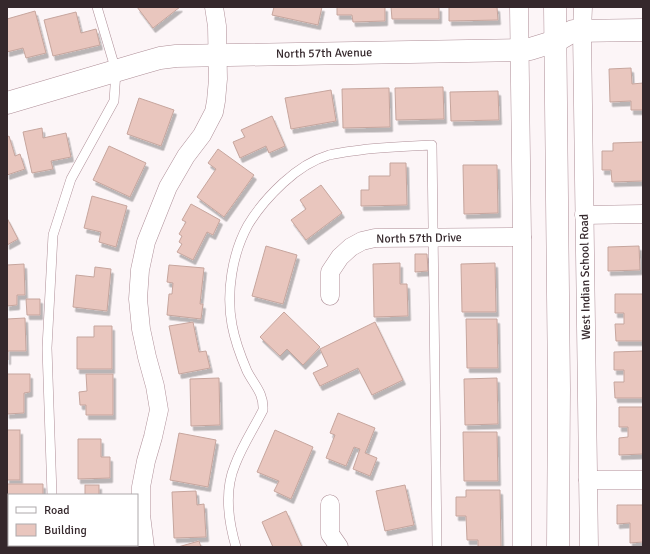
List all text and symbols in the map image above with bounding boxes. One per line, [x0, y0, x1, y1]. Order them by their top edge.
street label: North 57th Avenue [276, 45, 372, 62]
street label: West Indian School Road [577, 214, 594, 340]
street label: North 57th Drive [376, 230, 462, 247]
legend [8, 494, 138, 546]
text: Road [44, 503, 70, 518]
text: Building [44, 523, 87, 538]

